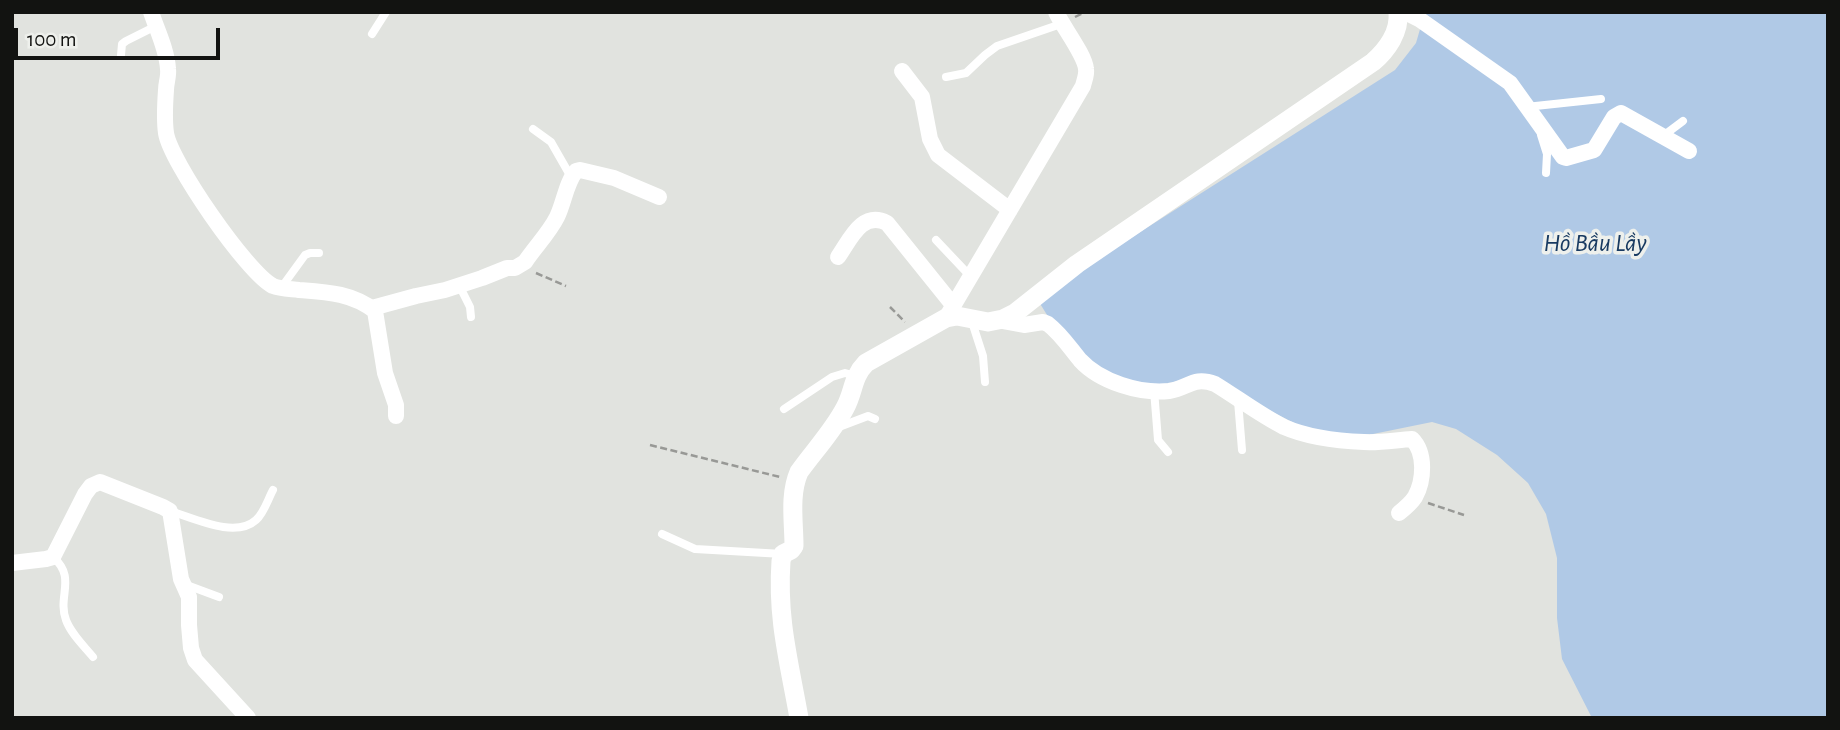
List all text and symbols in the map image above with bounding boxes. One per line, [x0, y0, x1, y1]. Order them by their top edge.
scale bar [18, 14, 224, 58]
text: 100 m [27, 29, 77, 50]
water label: Hồ Bầu Lầy [1543, 227, 1647, 259]

